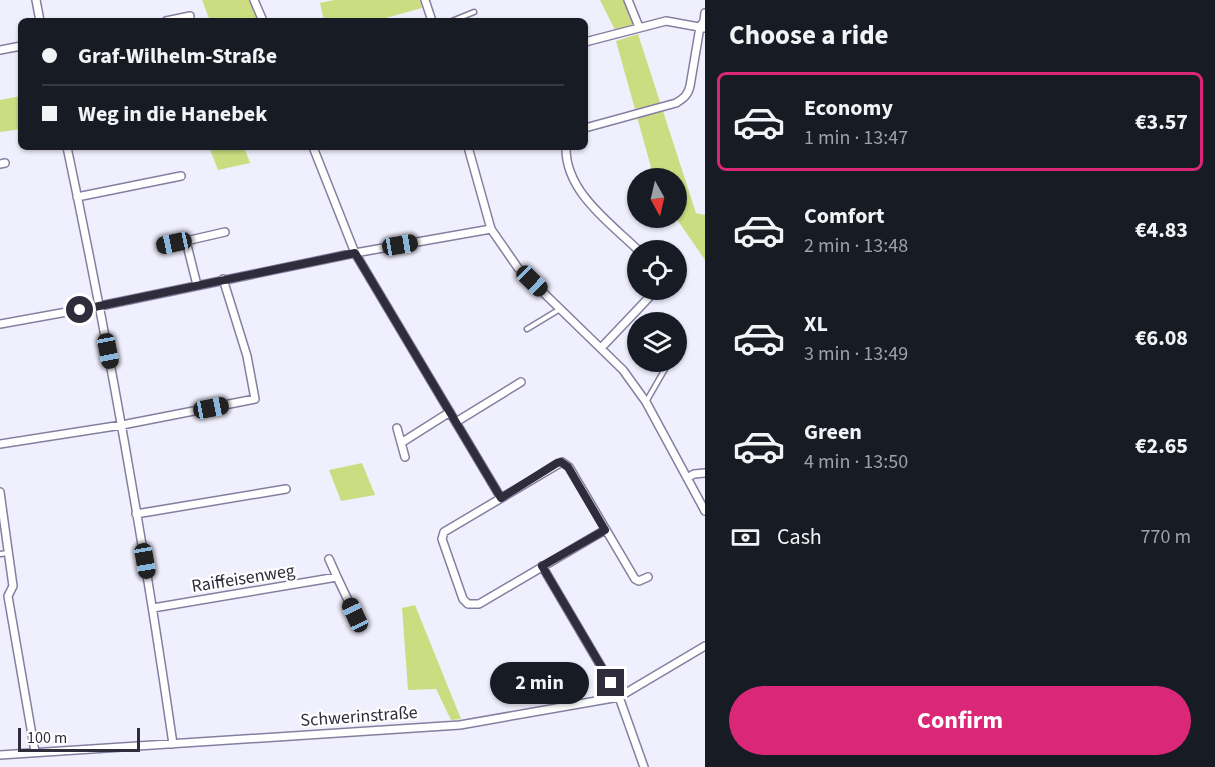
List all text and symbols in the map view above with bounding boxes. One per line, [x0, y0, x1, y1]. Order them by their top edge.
text: Choose a ride [729, 16, 889, 55]
text: Graf-Wilhelm-Straße [78, 40, 277, 72]
text: Economy [804, 92, 893, 124]
icon: car [732, 95, 786, 149]
text: Weg in die Hanebek [78, 98, 267, 130]
text: €3.57 [1135, 106, 1188, 138]
text: 1 min · 13:47 [804, 124, 908, 152]
north arrow [627, 168, 687, 228]
map controls [627, 168, 687, 372]
text: Comfort [804, 200, 885, 232]
icon: car [732, 203, 786, 257]
text: €4.83 [1135, 214, 1188, 246]
car [155, 230, 193, 256]
text: 2 min · 13:48 [804, 232, 908, 260]
car [381, 233, 419, 257]
button: locate [627, 240, 687, 300]
car [513, 262, 551, 300]
route start [66, 296, 93, 323]
text: XL [804, 308, 828, 340]
icon: car [732, 311, 786, 365]
button: layers [627, 312, 687, 372]
text: €6.08 [1135, 322, 1188, 354]
car [96, 332, 120, 370]
text: 3 min · 13:49 [804, 340, 908, 368]
car [192, 396, 230, 420]
text: Green [804, 416, 862, 448]
icon: car [732, 419, 786, 473]
text: €2.65 [1135, 430, 1188, 462]
text: 4 min · 13:50 [804, 448, 908, 476]
icon: cash [729, 521, 762, 554]
text: Cash [777, 521, 822, 553]
text: 770 m [1141, 523, 1191, 551]
car [133, 542, 157, 580]
street label: Raiffeisenweg [190, 558, 297, 599]
car [339, 595, 371, 635]
callout: 2 min [491, 662, 590, 704]
text: 2 min [515, 669, 564, 697]
route end [597, 669, 624, 696]
button: Confirm [729, 686, 1191, 755]
street label: Schwerinstraße [300, 700, 419, 733]
scale bar [18, 725, 140, 752]
text: 100 m [27, 727, 67, 749]

